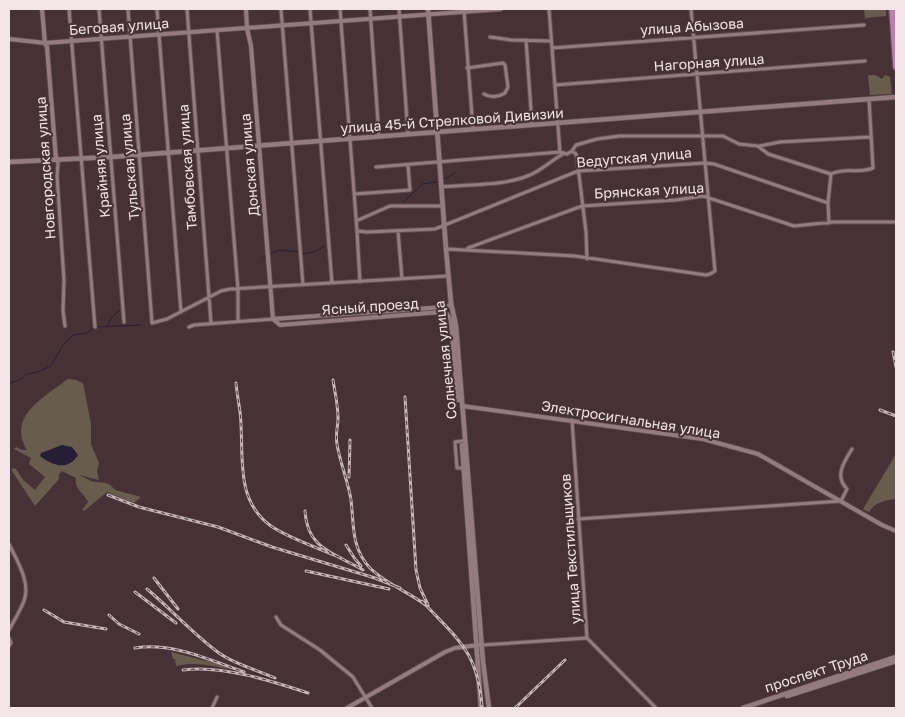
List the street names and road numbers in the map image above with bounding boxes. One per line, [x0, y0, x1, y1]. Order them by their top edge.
street label: Беговая улица [68, 14, 170, 38]
street label: улица Абызова [640, 14, 744, 38]
street label: Нагорная улица [653, 50, 765, 74]
street label: Новгородская улица [32, 96, 58, 240]
street label: Тамбовская улица [174, 104, 200, 230]
street label: улица 45-й Стрелковой Дивизии [340, 104, 564, 136]
street label: Тульская улица [116, 113, 142, 221]
street label: Донская улица [236, 113, 262, 217]
street label: Крайняя улица [87, 114, 113, 218]
street label: Ведугская улица [576, 143, 692, 171]
street label: Брянская улица [593, 179, 705, 201]
street label: Ясный проезд [321, 294, 420, 318]
street label: Солнечная улица [430, 300, 460, 420]
street label: Электросигнальная улица [540, 396, 722, 442]
street label: улица Текстильщиков [556, 473, 584, 625]
street label: проспект Труда [762, 646, 870, 696]

